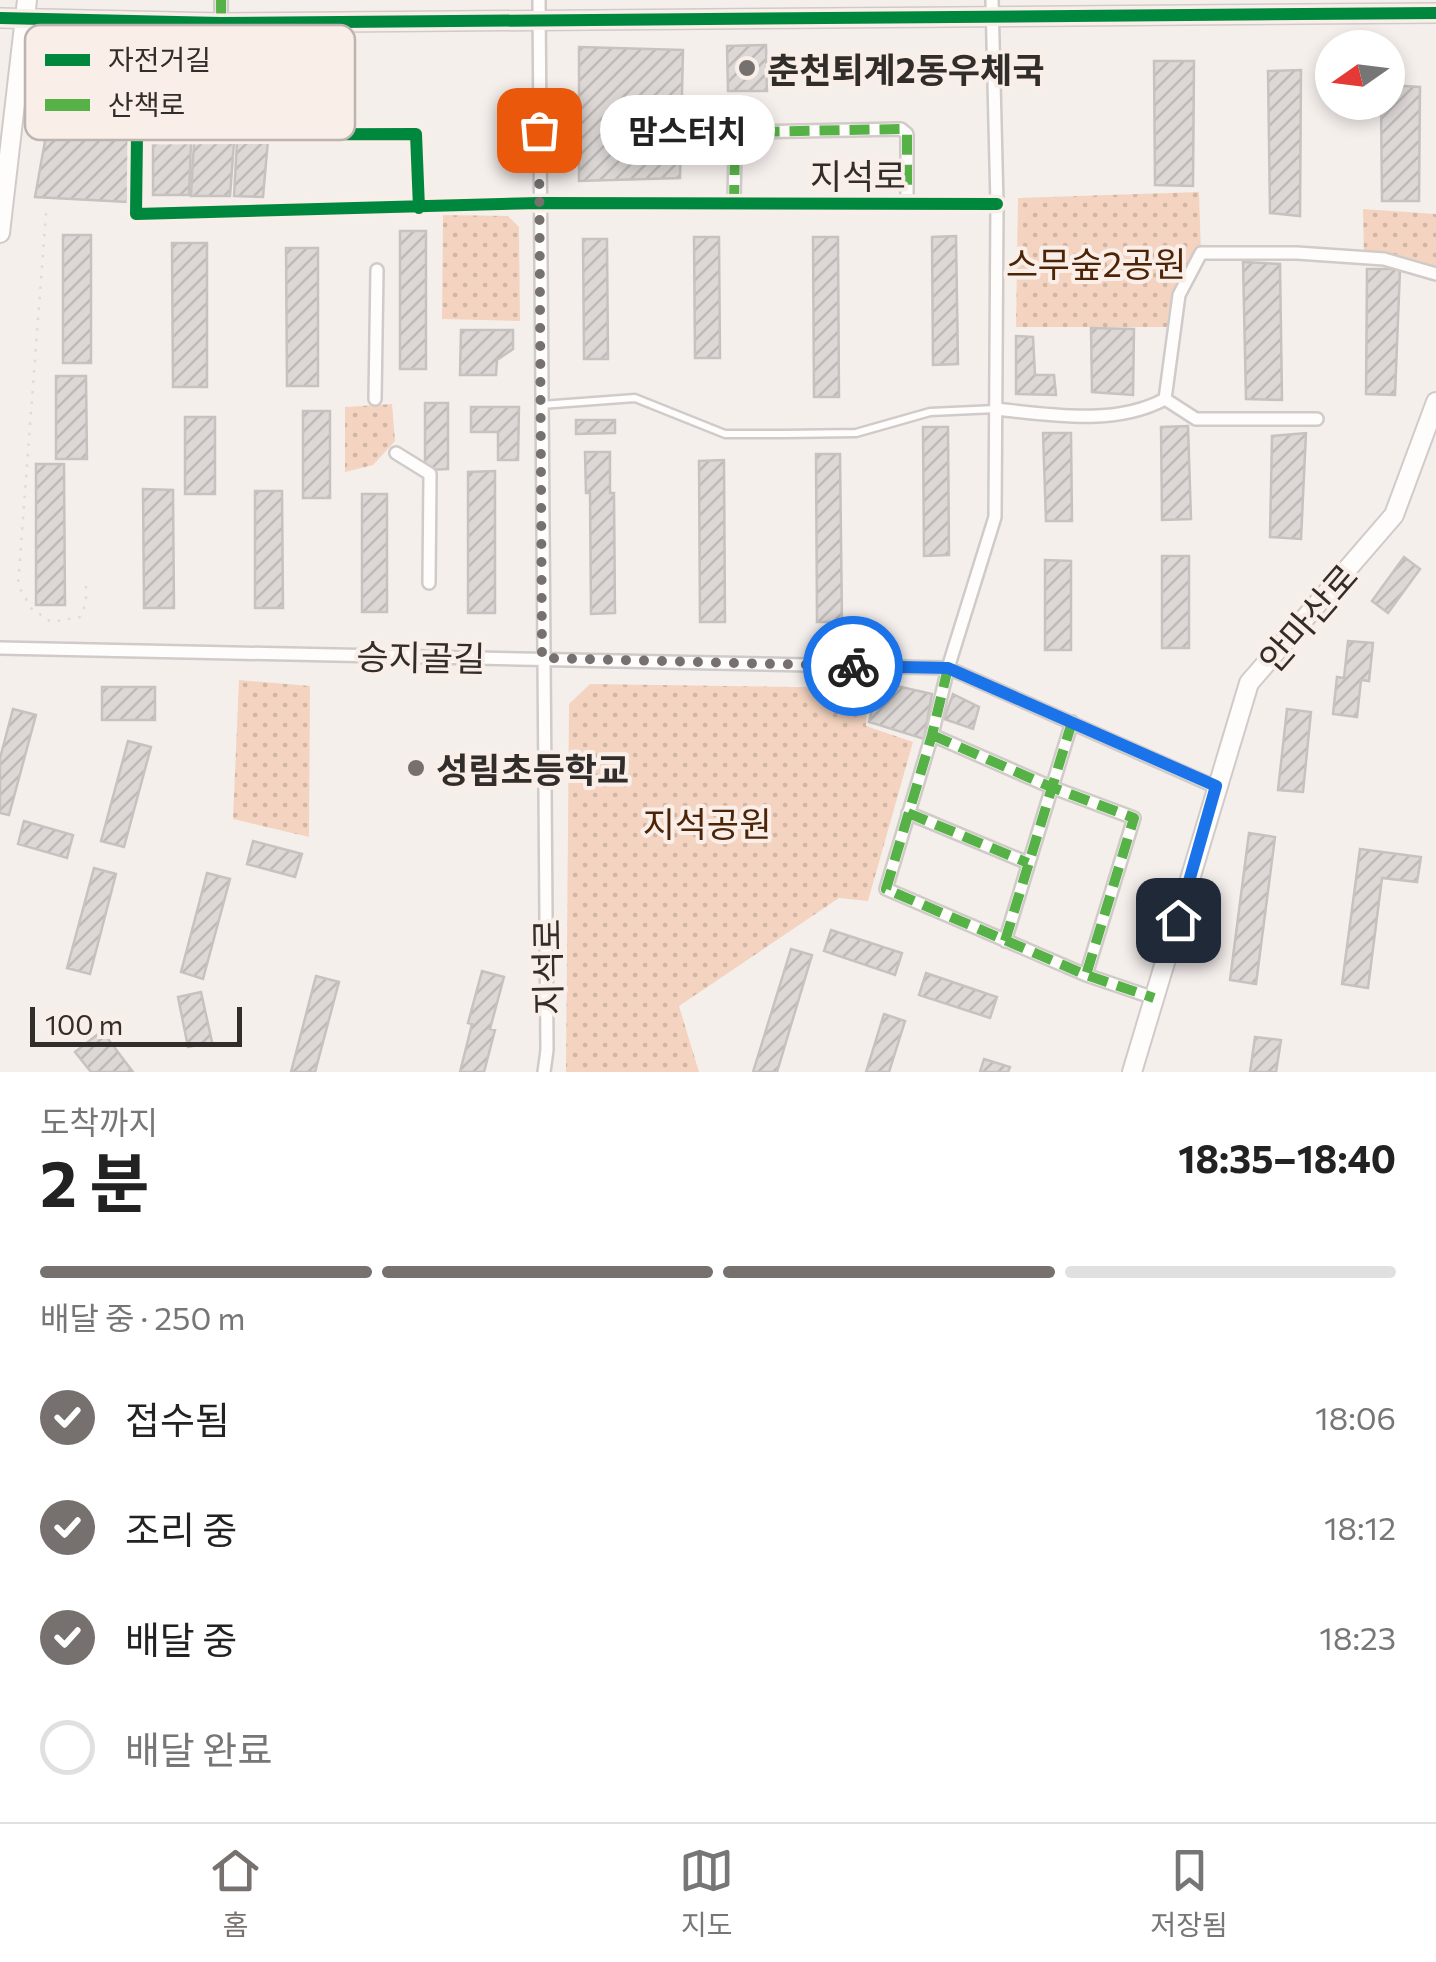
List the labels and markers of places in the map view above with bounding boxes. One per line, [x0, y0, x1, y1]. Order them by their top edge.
place label: 춘천퇴계2동우체국 [767, 47, 1045, 90]
marker: 춘천퇴계2동우체국 [736, 57, 758, 79]
pin [497, 88, 582, 173]
callout: 맘스터치 [599, 95, 774, 165]
place label: 성림초등학교 [436, 747, 629, 790]
marker: 성림초등학교 [405, 757, 427, 779]
pin [1136, 878, 1221, 963]

